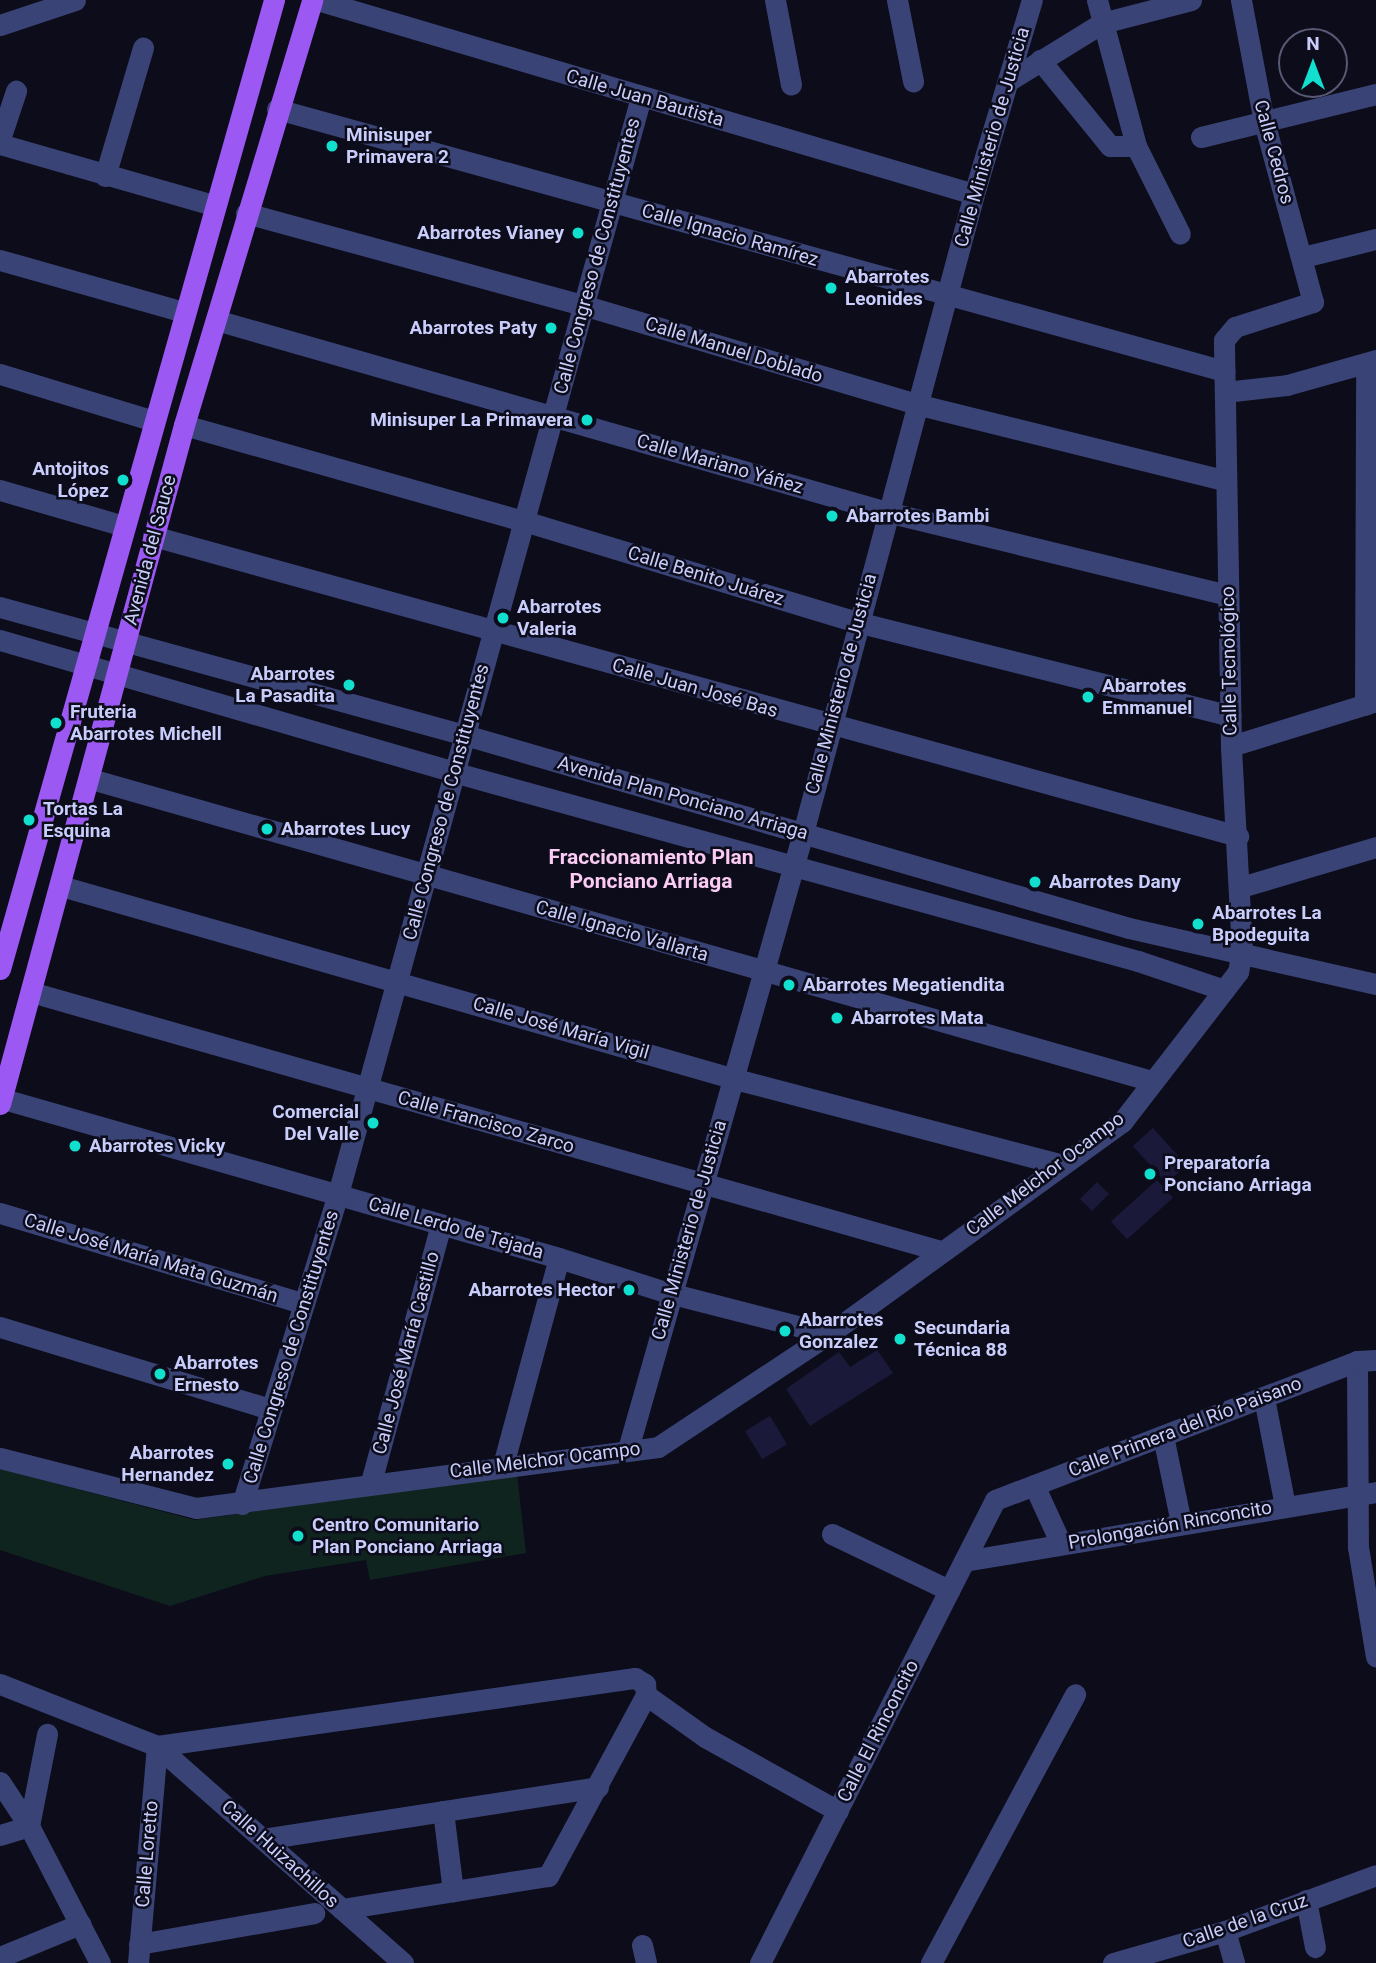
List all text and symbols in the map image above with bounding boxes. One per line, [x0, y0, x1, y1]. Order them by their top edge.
street label: Calle Ministerio de Justicia [950, 24, 1034, 250]
north arrow [1278, 28, 1348, 98]
text: N [1306, 32, 1320, 55]
street label: Calle Juan Bautista [563, 65, 727, 131]
street label: Calle Cedros [1249, 97, 1299, 207]
street label: Calle Congreso de Constituyentes [549, 115, 645, 397]
place label: Minisuper Primavera 2 [346, 124, 449, 168]
marker: Minisuper Primavera 2 [324, 138, 340, 154]
street label: Calle Ignacio Ramírez [639, 199, 821, 271]
place label: Abarrotes Vianey [417, 222, 564, 244]
marker: Abarrotes Vianey [570, 225, 586, 241]
place label: Abarrotes Leonides [845, 266, 929, 310]
marker: Abarrotes Leonides [823, 280, 839, 296]
street label: Calle Manuel Doblado [642, 312, 826, 388]
place label: Abarrotes Paty [410, 317, 537, 339]
marker: Abarrotes Paty [543, 320, 559, 336]
place label: Minisuper La Primavera [370, 409, 573, 431]
marker: Minisuper La Primavera [579, 412, 595, 428]
street label: Calle Mariano Yáñez [634, 429, 806, 499]
place label: Antojitos López [32, 458, 109, 502]
marker: Antojitos López [115, 472, 131, 488]
street label: Avenida del Sauce [119, 473, 181, 627]
place label: Abarrotes Bambi [846, 505, 990, 527]
marker: Abarrotes Bambi [824, 508, 840, 524]
street label: Calle Benito Juárez [625, 541, 787, 611]
street label: Calle Ministerio de Justicia [801, 571, 881, 797]
street label: Calle Tecnológico [1216, 586, 1242, 736]
place label: Abarrotes Valeria [517, 596, 601, 640]
marker: Abarrotes Valeria [495, 610, 511, 626]
street label: Calle Juan José Bas [610, 653, 780, 723]
street label: Calle Congreso de Constituyentes [398, 661, 494, 943]
place label: Abarrotes La Pasadita [235, 663, 335, 707]
place label: Abarrotes Emmanuel [1102, 675, 1192, 719]
marker: Abarrotes La Pasadita [341, 677, 357, 693]
marker: Abarrotes Emmanuel [1080, 689, 1096, 705]
place label: Fruteria Abarrotes Michell [70, 701, 222, 745]
marker: Fruteria Abarrotes Michell [48, 715, 64, 731]
street label: Avenida Plan Ponciano Arriaga [555, 751, 811, 845]
place label: Tortas La Esquina [43, 798, 123, 842]
marker: Tortas La Esquina [21, 812, 37, 828]
place label: Abarrotes Lucy [281, 818, 410, 840]
marker: Abarrotes Lucy [259, 821, 275, 837]
district label: Fraccionamiento Plan Ponciano Arriaga [548, 844, 754, 894]
place label: Abarrotes Dany [1049, 871, 1181, 893]
marker: Abarrotes Dany [1027, 874, 1043, 890]
street label: Calle Ignacio Vallarta [533, 895, 711, 967]
place label: Abarrotes La Bpodeguita [1212, 902, 1322, 946]
marker: Abarrotes La Bpodeguita [1190, 916, 1206, 932]
place label: Abarrotes Megatiendita [803, 974, 1005, 996]
marker: Abarrotes Megatiendita [781, 977, 797, 993]
street label: Calle José María Vigil [470, 992, 652, 1064]
place label: Abarrotes Mata [851, 1007, 984, 1029]
marker: Abarrotes Mata [829, 1010, 845, 1026]
street label: Calle Francisco Zarco [395, 1086, 577, 1158]
place label: Comercial Del Valle [272, 1101, 359, 1145]
street label: Calle Melchor Ocampo [961, 1107, 1129, 1241]
marker: Comercial Del Valle [365, 1115, 381, 1131]
street label: Calle Ministerio de Justicia [647, 1117, 731, 1343]
place label: Abarrotes Vicky [89, 1135, 225, 1157]
marker: Abarrotes Vicky [67, 1138, 83, 1154]
place label: Preparatoría Ponciano Arriaga [1164, 1152, 1312, 1196]
marker: Preparatoría Ponciano Arriaga [1142, 1166, 1158, 1182]
street label: Calle Lerdo de Tejada [366, 1192, 546, 1264]
street label: Calle Congreso de Constituyentes [238, 1207, 344, 1487]
street label: Calle José María Mata Guzmán [21, 1208, 281, 1308]
street label: Calle José María Castillo [368, 1249, 444, 1457]
place label: Abarrotes Hector [468, 1279, 615, 1301]
marker: Abarrotes Hector [621, 1282, 637, 1298]
place label: Abarrotes Gonzalez [799, 1309, 883, 1353]
place label: Secundaria Técnica 88 [914, 1317, 1010, 1361]
marker: Abarrotes Gonzalez [777, 1323, 793, 1339]
marker: Secundaria Técnica 88 [892, 1331, 908, 1347]
place label: Abarrotes Ernesto [174, 1352, 258, 1396]
marker: Abarrotes Ernesto [152, 1366, 168, 1382]
street label: Calle Primera del Río Paisano [1065, 1372, 1305, 1482]
street label: Calle Melchor Ocampo [448, 1437, 642, 1483]
place label: Abarrotes Hernandez [121, 1442, 214, 1486]
marker: Abarrotes Hernandez [220, 1456, 236, 1472]
street label: Prolongación Rinconcito [1067, 1496, 1273, 1554]
place label: Centro Comunitario Plan Ponciano Arriaga [312, 1514, 502, 1558]
marker: Centro Comunitario Plan Ponciano Arriaga [290, 1528, 306, 1544]
street label: Calle El Rinconcito [832, 1656, 924, 1806]
street label: Calle Huizachillos [217, 1795, 343, 1913]
street label: Calle Loretto [131, 1800, 163, 1908]
street label: Calle de la Cruz [1180, 1889, 1310, 1953]

